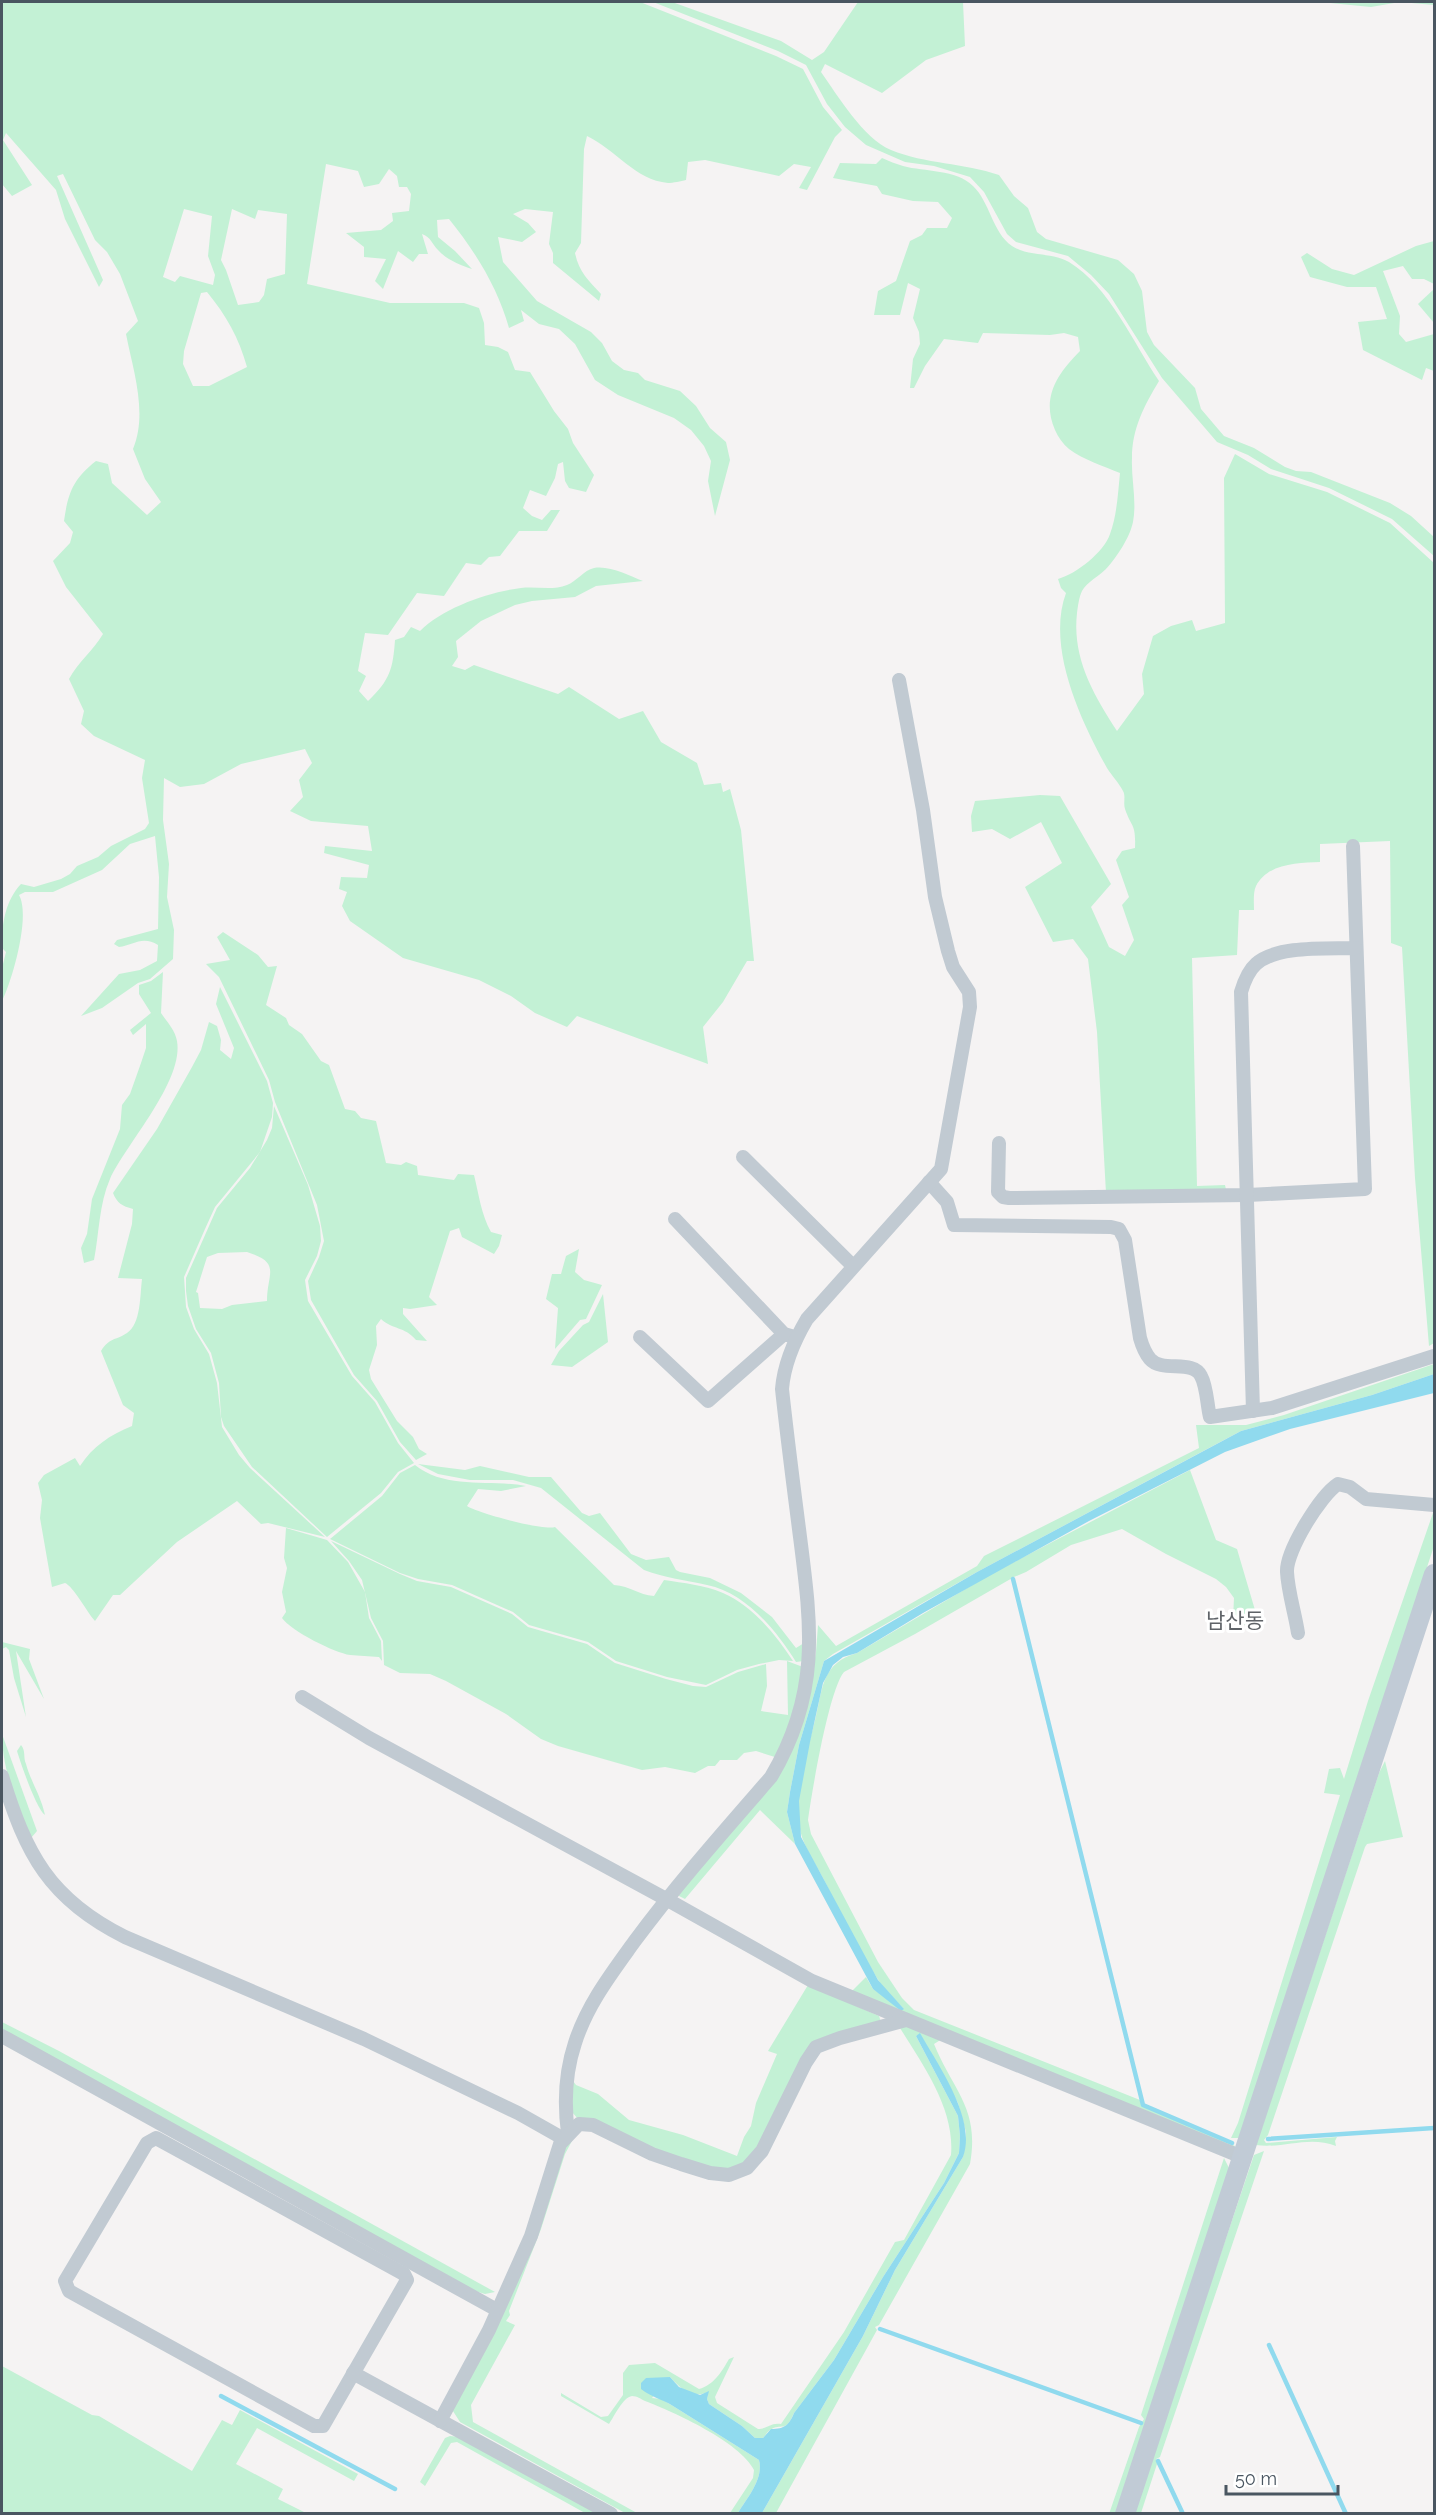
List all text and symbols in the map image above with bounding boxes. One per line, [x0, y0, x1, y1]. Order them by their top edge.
district label: 남산동 [1206, 1608, 1264, 1633]
scale bar [1226, 2458, 1338, 2496]
text: 50 m [1235, 2468, 1277, 2489]

